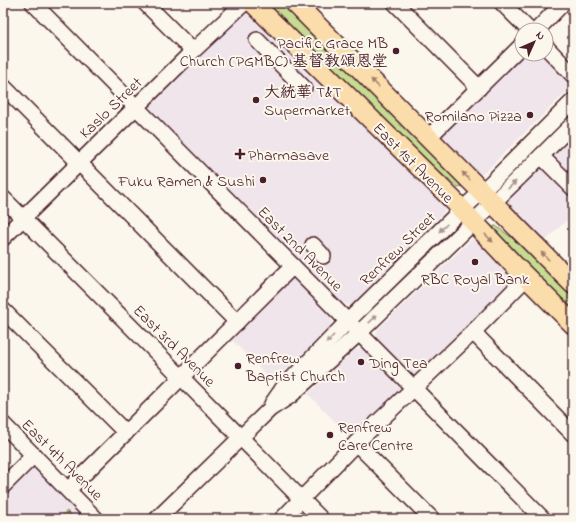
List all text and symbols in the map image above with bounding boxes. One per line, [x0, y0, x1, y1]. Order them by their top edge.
north arrow [514, 22, 554, 62]
text: N [532, 27, 549, 44]
place label: Pacific Grace MB Church (PGMBC) 基督教頌恩堂 [180, 32, 388, 74]
marker: Pacific Grace MB Church (PGMBC) 基督教頌恩堂 [391, 46, 401, 56]
street label: Kaslo Street [74, 72, 149, 145]
one-way arrow [370, 78, 380, 88]
place label: 大統華 T&T Supermarket [264, 81, 350, 123]
marker: 大統華 T&T Supermarket [251, 95, 261, 105]
place label: Romilano Pizza [425, 105, 522, 129]
marker: Romilano Pizza [525, 110, 535, 120]
street label: East 1st Avenue [367, 117, 459, 210]
place label: Pharmasave [248, 144, 330, 168]
marker: Pharmasave [235, 149, 245, 159]
place label: Fuku Ramen & Sushi [117, 170, 255, 194]
one-way arrow [461, 171, 471, 181]
marker: Fuku Ramen & Sushi [258, 175, 268, 185]
one-way arrow [507, 180, 517, 190]
street label: East 2nd Avenue [251, 201, 348, 298]
street label: Renfrew Street [355, 206, 442, 292]
one-way arrow [438, 223, 448, 233]
one-way arrow [484, 233, 494, 243]
one-way arrow [540, 251, 550, 261]
marker: RBC Royal Bank [470, 257, 480, 267]
place label: RBC Royal Bank [421, 268, 530, 292]
street label: East 3rd Avenue [127, 300, 221, 394]
one-way arrow [368, 314, 378, 324]
one-way arrow [326, 334, 335, 344]
place label: Renfrew Baptist Church [245, 347, 345, 389]
place label: Ding Tea [368, 352, 428, 376]
marker: Ding Tea [356, 357, 366, 367]
marker: Renfrew Baptist Church [233, 361, 243, 371]
street label: East 4th Avenue [15, 414, 109, 507]
place label: Renfrew Care Centre [338, 416, 414, 458]
marker: Renfrew Care Centre [325, 430, 335, 440]

